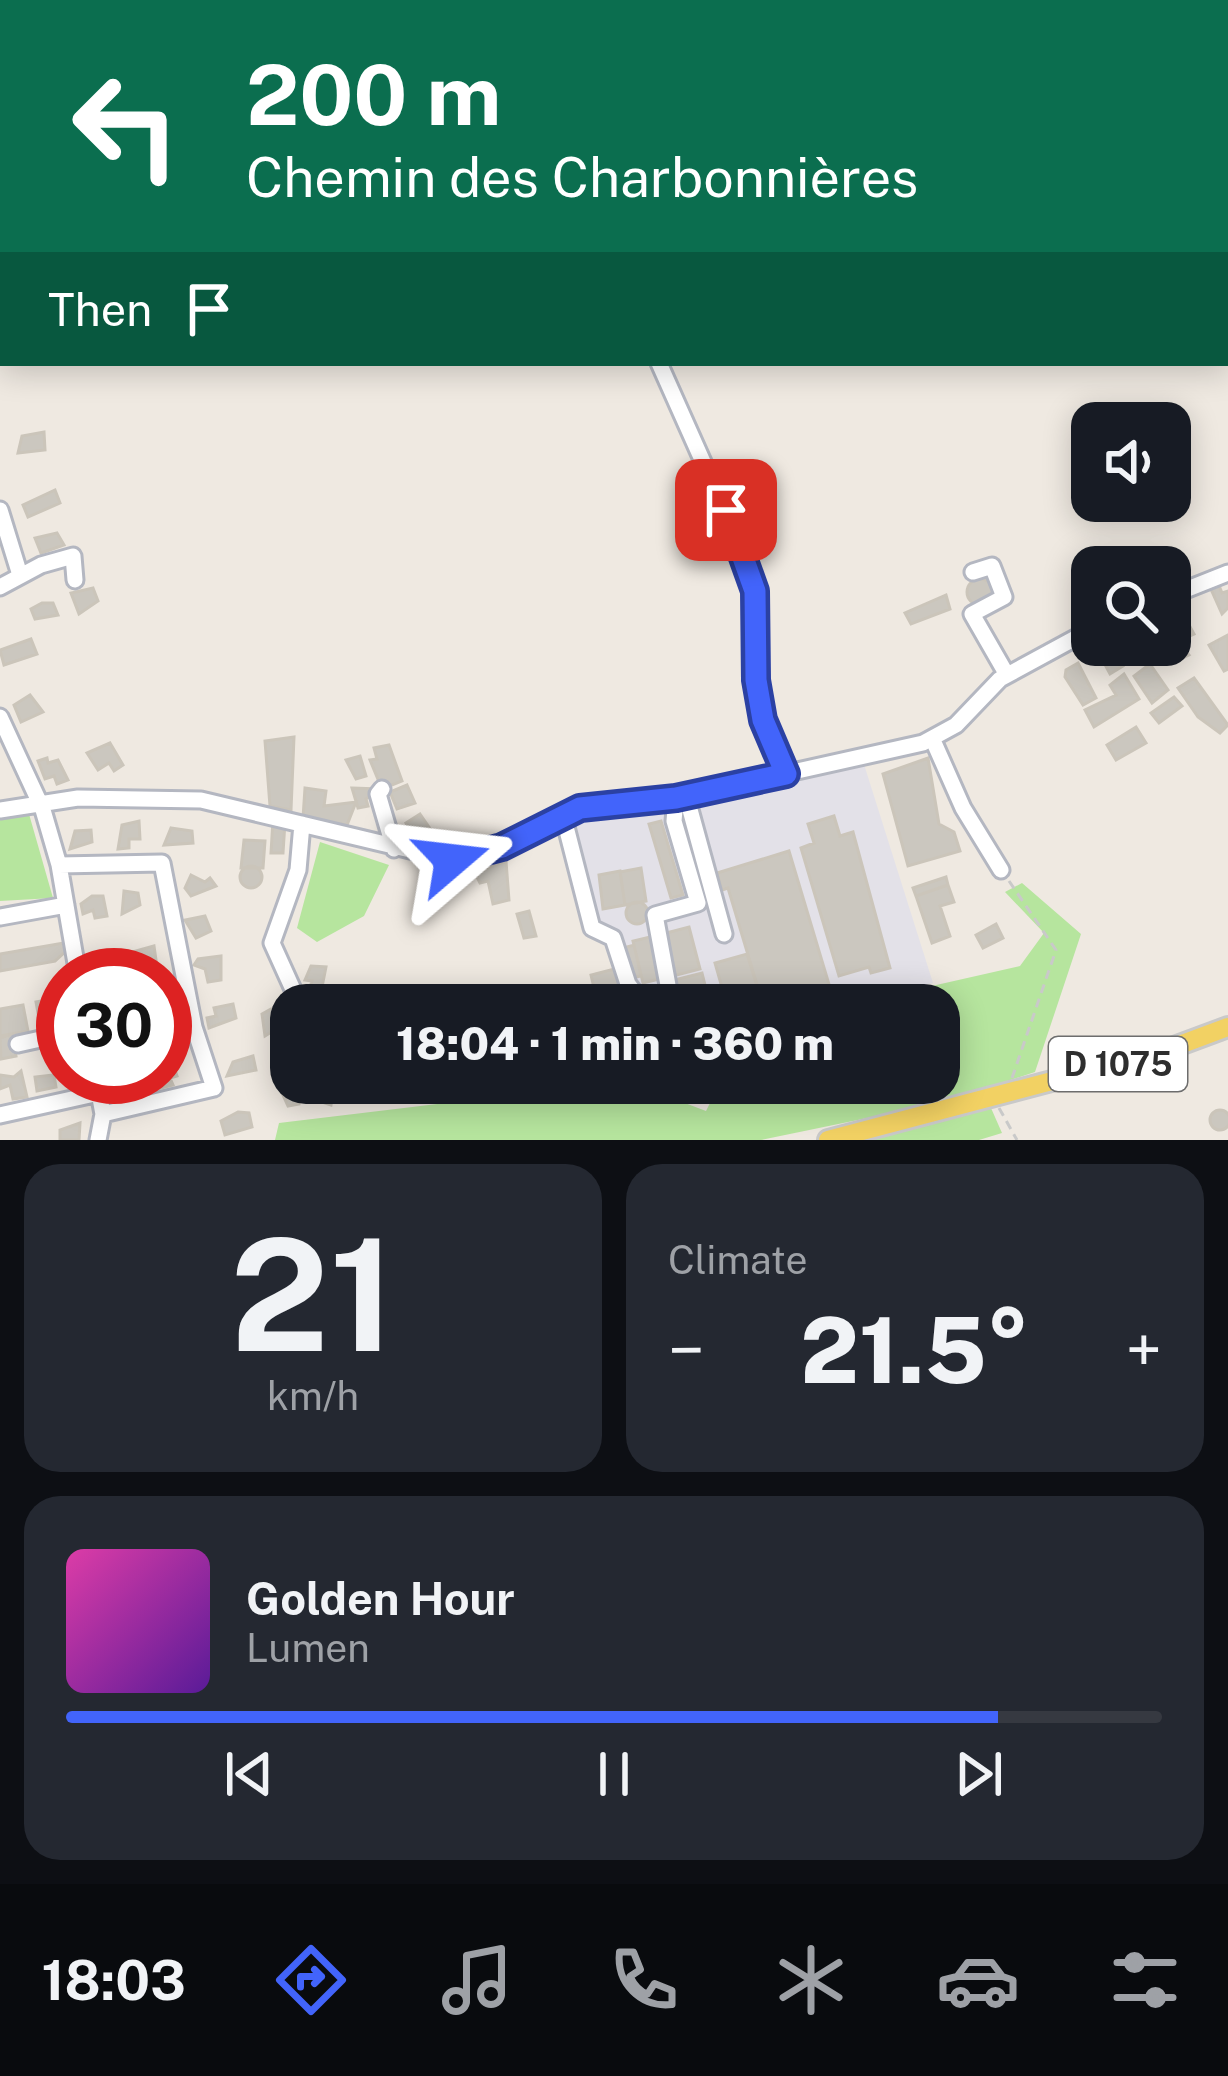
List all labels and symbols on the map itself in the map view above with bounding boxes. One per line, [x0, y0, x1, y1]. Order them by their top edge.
pin [675, 459, 777, 561]
position arrow [389, 797, 515, 923]
speed limit sign: 30 [36, 948, 192, 1104]
road number: D 1075 [1049, 1037, 1187, 1091]

